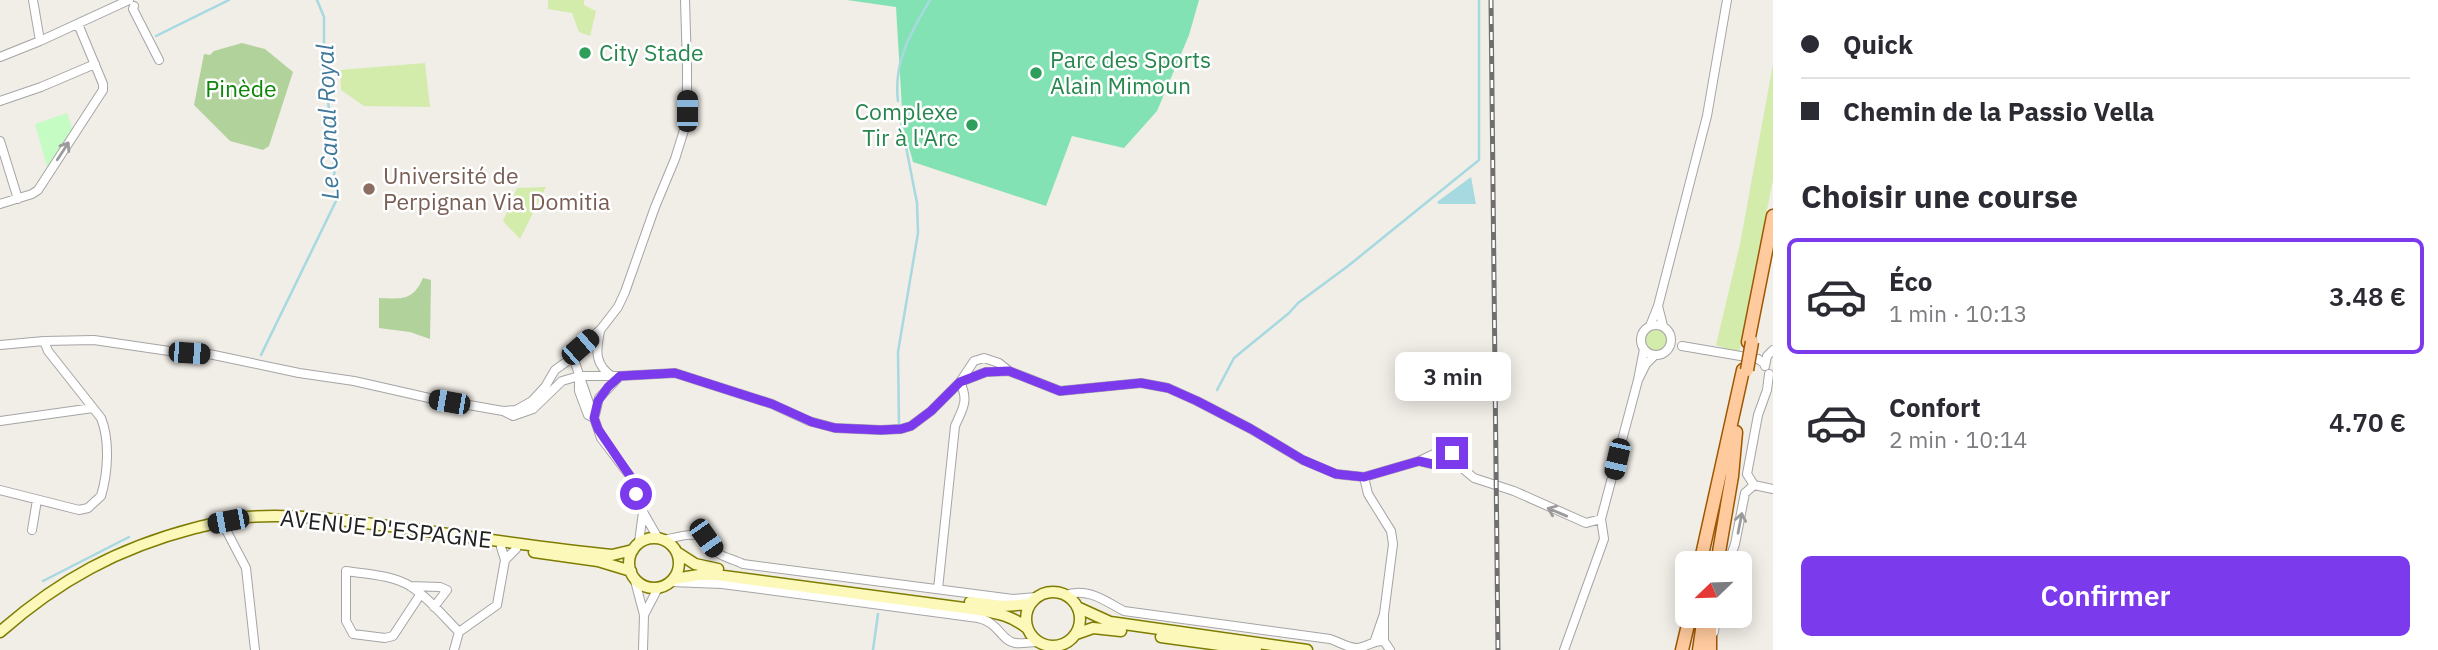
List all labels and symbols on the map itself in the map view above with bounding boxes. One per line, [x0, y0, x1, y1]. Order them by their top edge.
place label: City Stade [599, 37, 704, 67]
water label: Le Canal Royal [308, 43, 346, 200]
place label: Parc des Sports Alain Mimoun [1050, 44, 1211, 100]
marker: City Stade [577, 45, 593, 61]
marker: Parc des Sports Alain Mimoun [1028, 65, 1044, 81]
park label: Pinède [205, 73, 277, 103]
car [677, 90, 698, 132]
place label: Complexe Tir à l'Arc [855, 96, 958, 152]
marker: Complexe Tir à l'Arc [964, 117, 980, 133]
one-way arrow [56, 142, 70, 162]
place label: Université de Perpignan Via Domitia [383, 160, 610, 216]
marker: Université de Perpignan Via Domitia [361, 181, 377, 197]
car [558, 325, 603, 369]
car [168, 341, 211, 365]
callout: 3 min [1394, 351, 1510, 400]
car [427, 388, 472, 416]
car [1603, 436, 1632, 482]
route end [1436, 437, 1468, 469]
route start [620, 478, 652, 510]
street label: AVENUE D'ESPAGNE [279, 502, 493, 554]
one-way arrow [1547, 504, 1568, 517]
car [206, 507, 251, 535]
one-way arrow [1733, 512, 1747, 535]
car [686, 515, 727, 561]
north arrow [1675, 551, 1752, 628]

